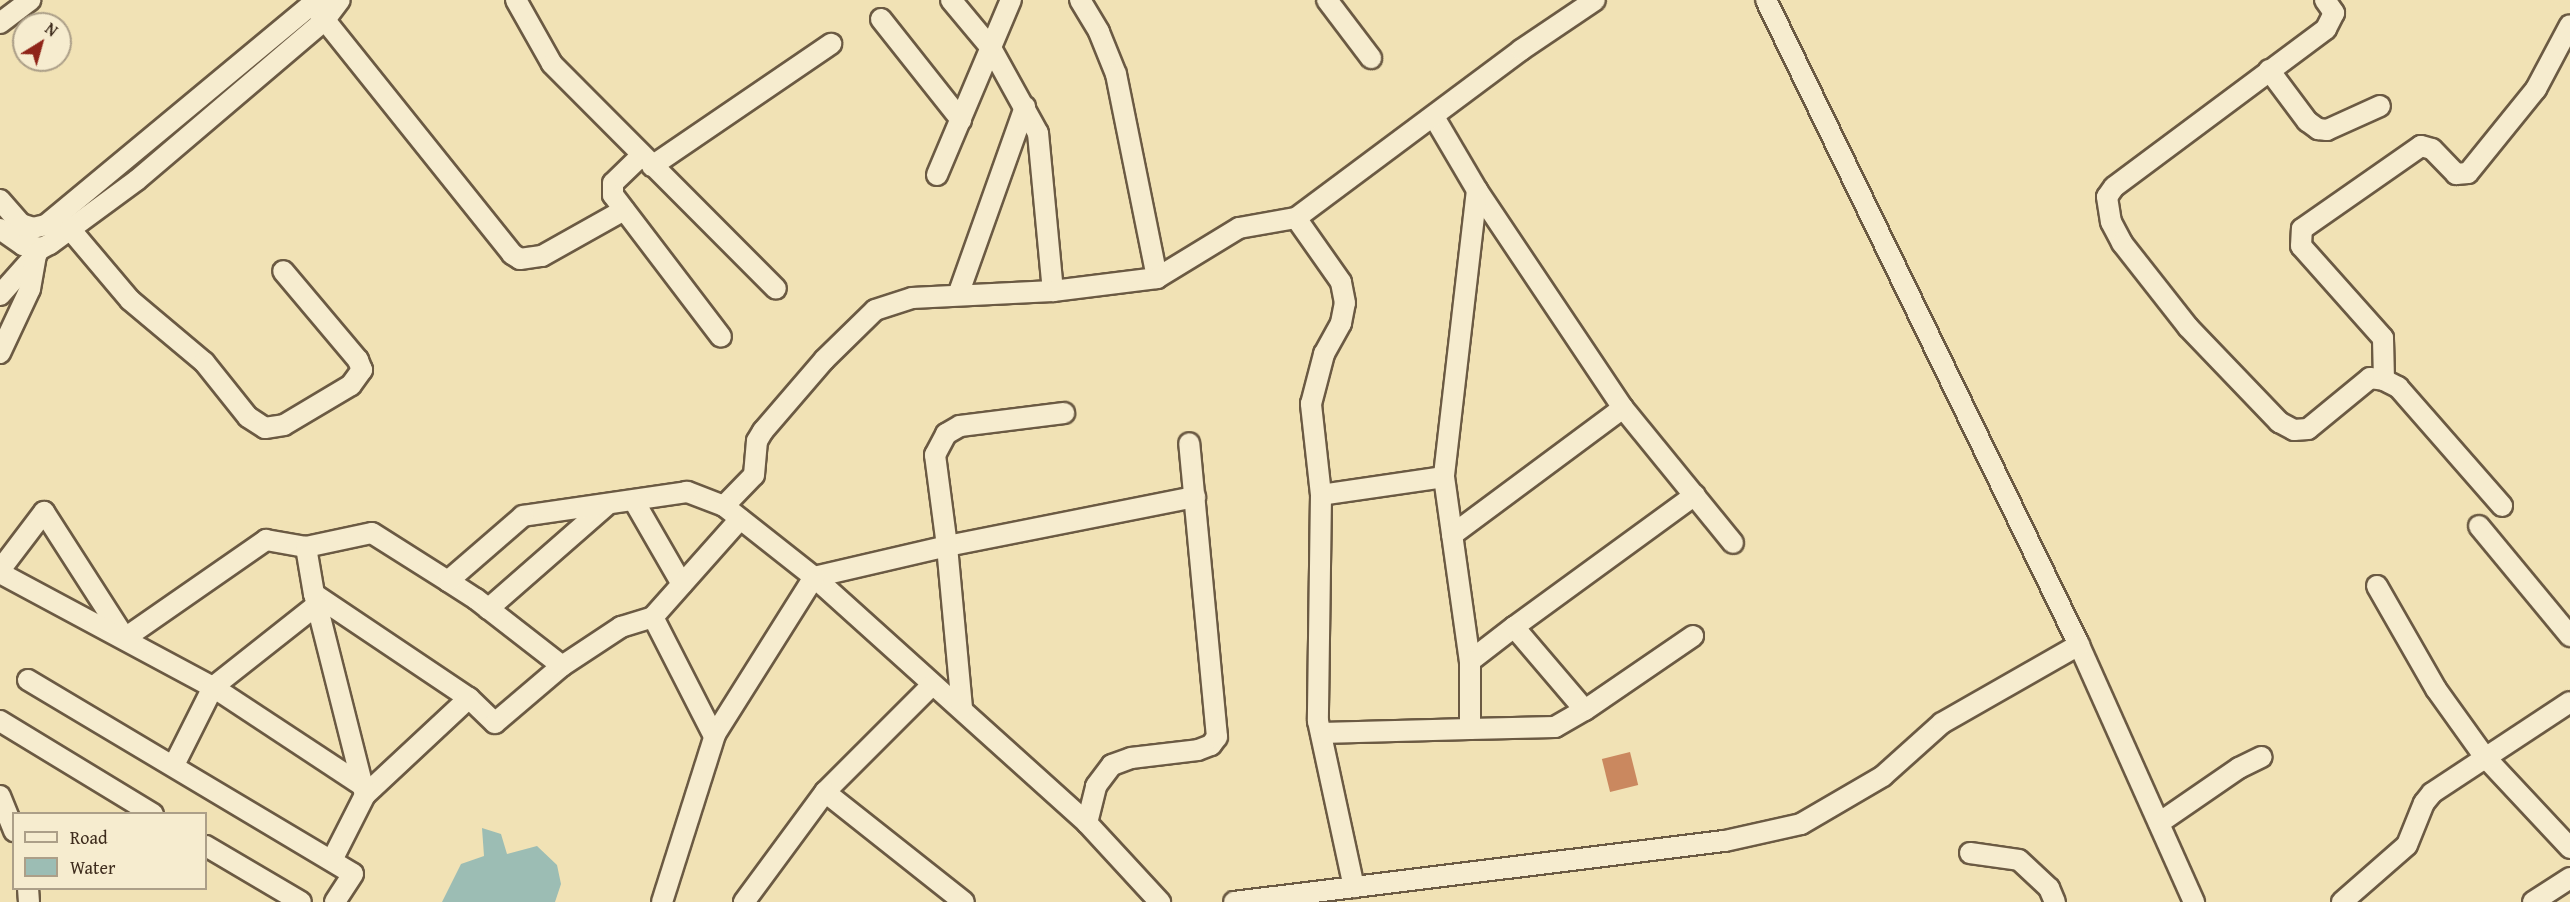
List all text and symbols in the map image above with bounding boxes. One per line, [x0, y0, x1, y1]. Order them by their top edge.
north arrow [12, 12, 72, 72]
text: N [40, 16, 63, 42]
legend [12, 812, 207, 890]
text: Road [70, 824, 108, 851]
text: Water [70, 854, 115, 881]

